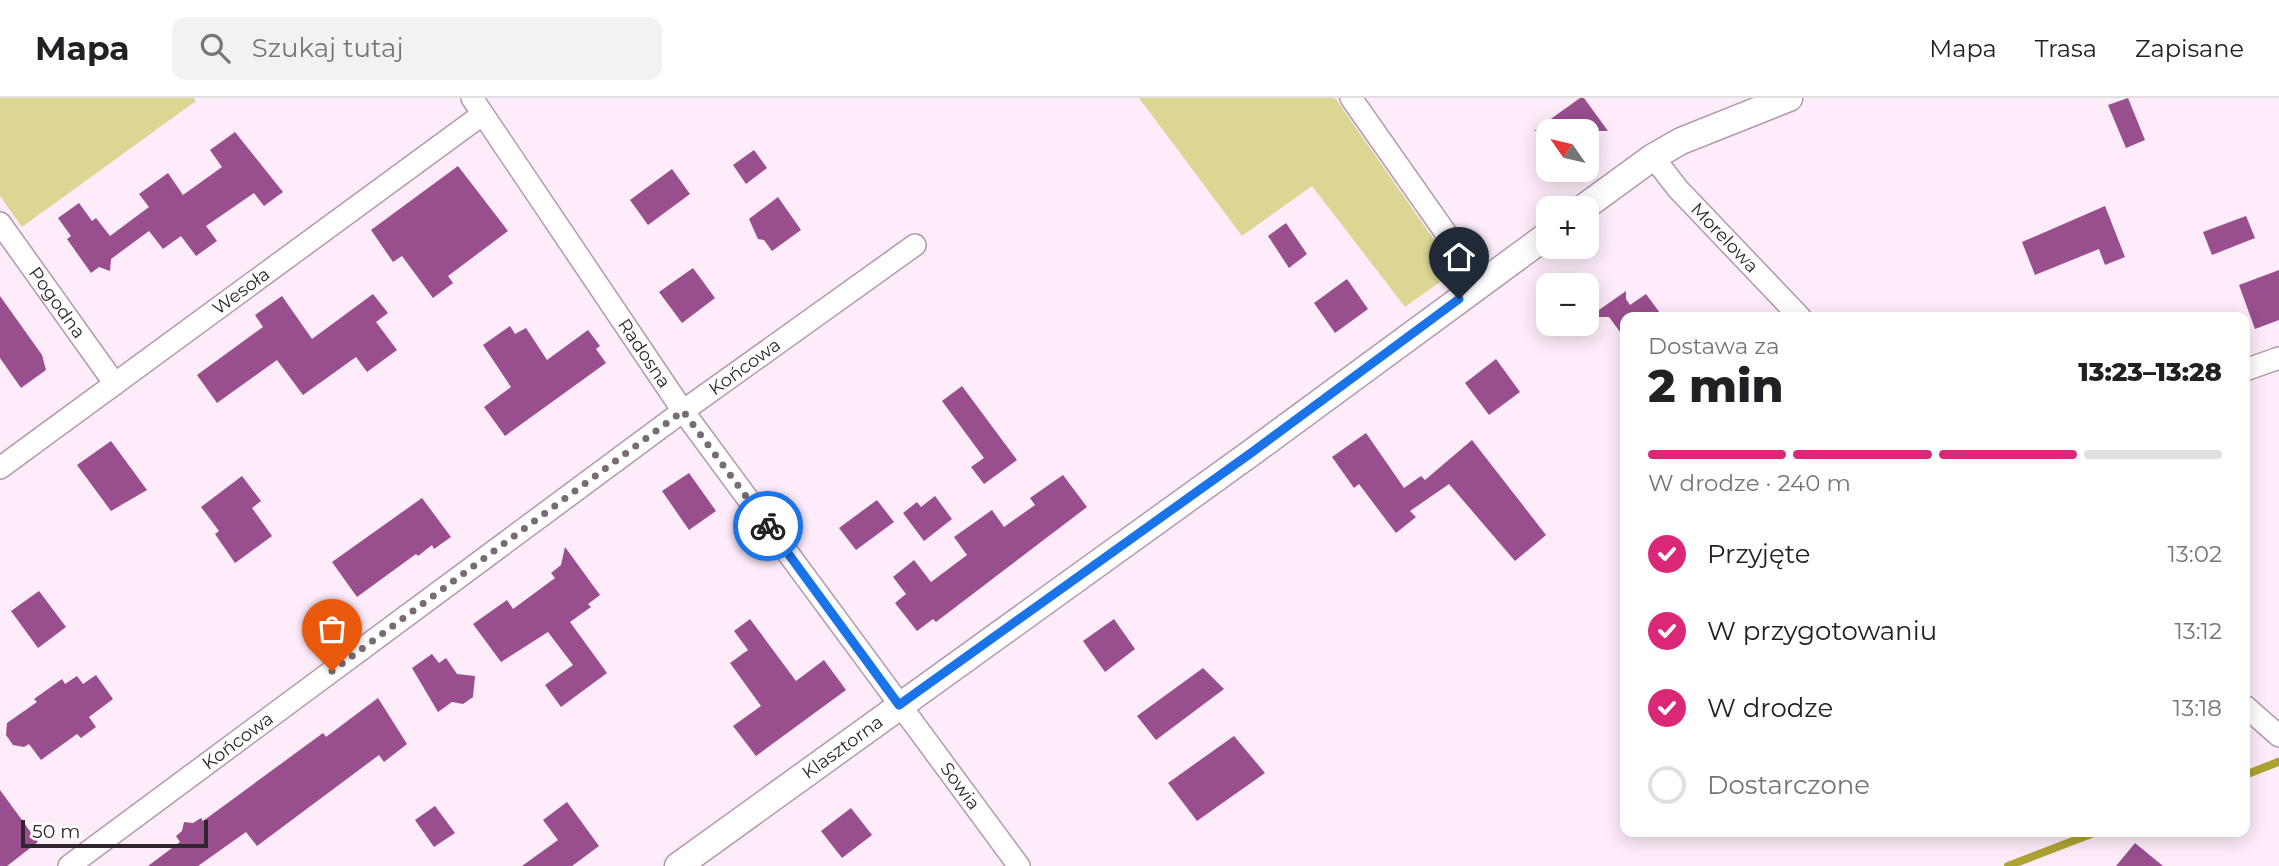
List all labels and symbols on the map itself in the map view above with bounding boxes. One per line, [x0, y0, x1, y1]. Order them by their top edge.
north arrow [1536, 119, 1600, 182]
street label: Morelowa [1686, 198, 1763, 277]
pin [1429, 227, 1489, 299]
street label: Pogodna [24, 263, 90, 343]
street label: Wesoła [208, 263, 274, 320]
street label: Radosna [613, 315, 675, 392]
street label: Końcowa [704, 334, 785, 400]
courier [733, 491, 803, 561]
pin [302, 599, 362, 671]
street label: Końcowa [198, 707, 278, 775]
street label: Klasztorna [798, 711, 887, 784]
street label: Sowia [935, 758, 985, 814]
scale bar [21, 817, 208, 849]

